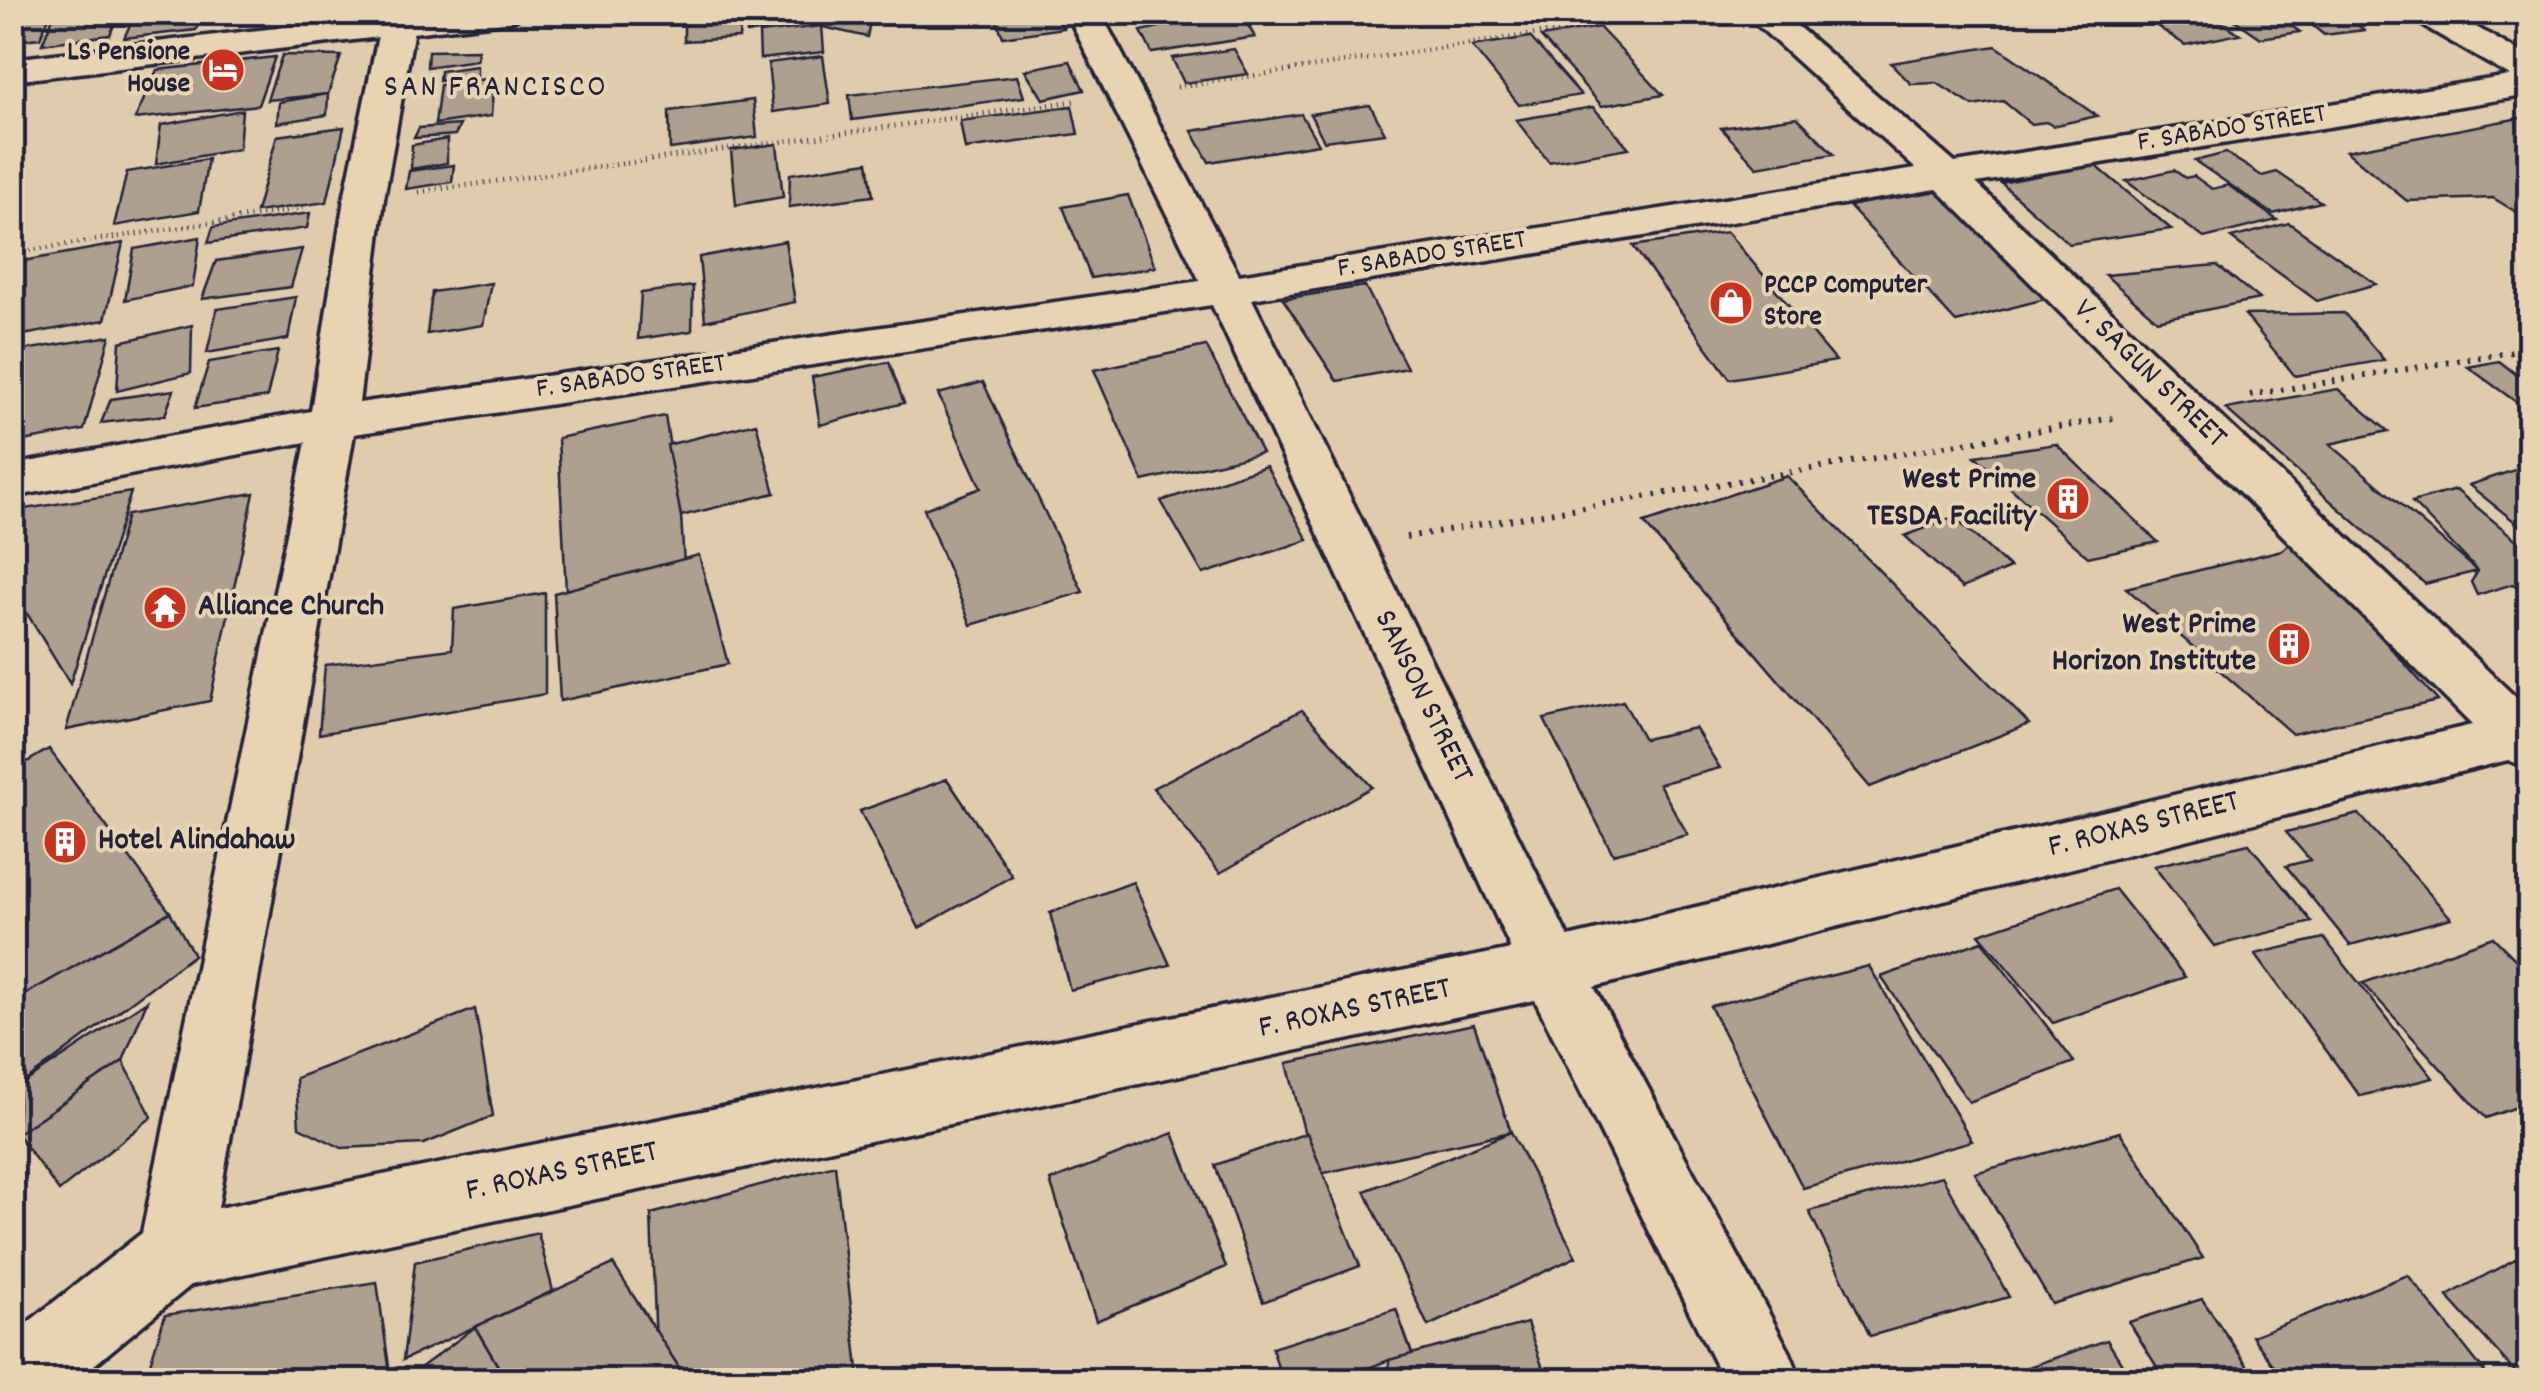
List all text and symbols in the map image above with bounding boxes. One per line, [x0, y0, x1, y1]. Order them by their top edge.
place label: LS Pensione House [67, 34, 190, 106]
hotel icon: LS Pensione House [200, 47, 246, 93]
district label: SAN FRANCISCO [384, 66, 608, 112]
street label: F. SABADO STREET [2135, 95, 2329, 165]
street label: F. SABADO STREET [1335, 221, 1529, 291]
place label: PCCP Computer Store [1764, 267, 1928, 339]
shop icon: PCCP Computer Store [1708, 280, 1754, 326]
street label: V. SAGUN STREET [2062, 289, 2237, 461]
street label: F. SABADO STREET [534, 345, 728, 411]
place label: West Prime TESDA Facility [1867, 458, 2037, 541]
building icon: West Prime TESDA Facility [2045, 476, 2091, 522]
temple icon: Alliance Church [142, 585, 188, 631]
place label: Alliance Church [198, 585, 384, 631]
street label: SANSON STREET [1360, 603, 1484, 791]
place label: West Prime Horizon Institute [2052, 603, 2256, 686]
building icon: West Prime Horizon Institute [2266, 621, 2312, 667]
street label: F. ROXAS STREET [2044, 780, 2245, 872]
building icon: Hotel Alindahaw [42, 819, 88, 865]
place label: Hotel Alindahaw [98, 819, 295, 865]
street label: F. ROXAS STREET [1255, 967, 1456, 1053]
street label: F. ROXAS STREET [462, 1130, 663, 1216]

